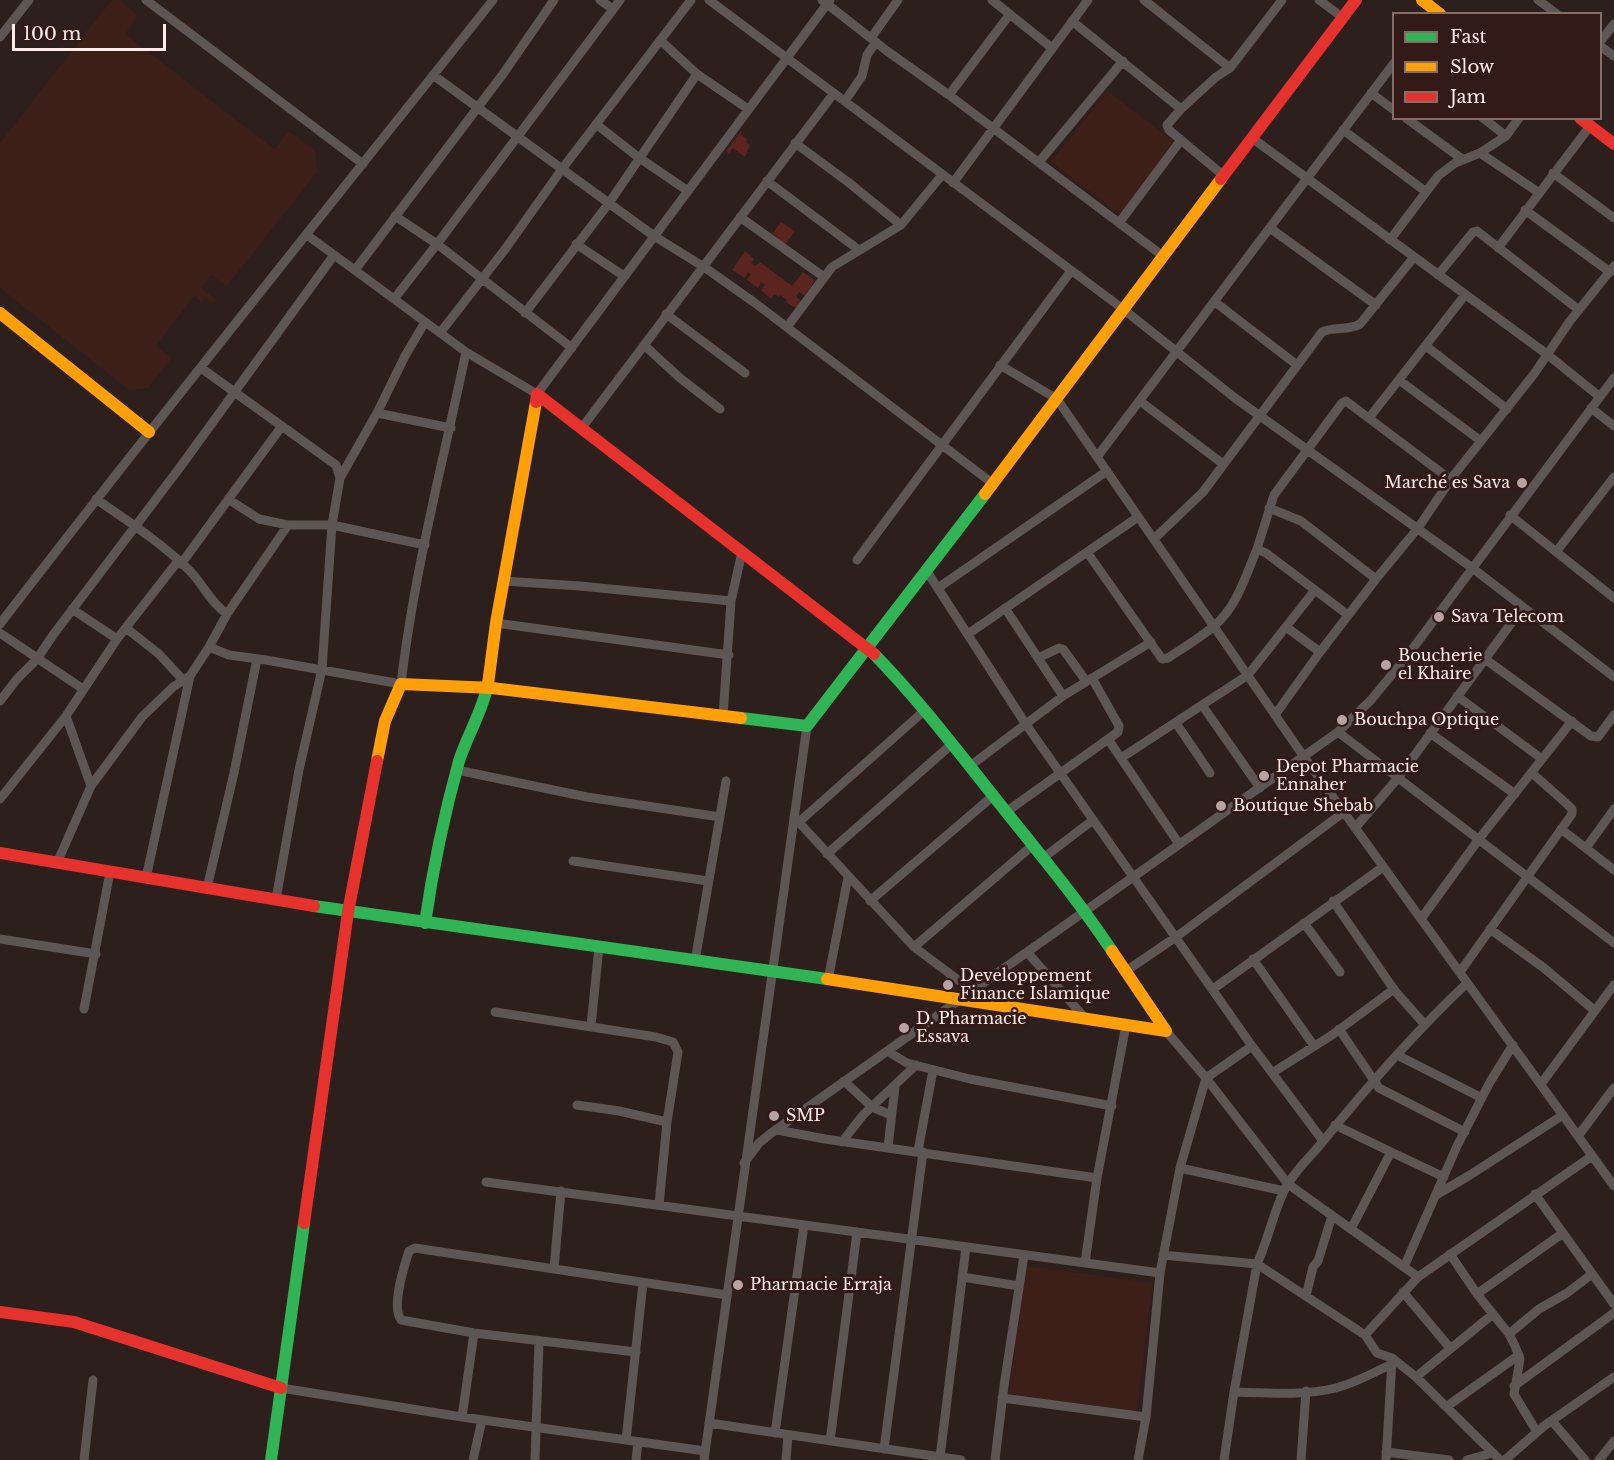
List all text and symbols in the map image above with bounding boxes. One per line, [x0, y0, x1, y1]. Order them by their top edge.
scale bar [15, 12, 170, 50]
legend [1392, 12, 1602, 120]
text: 100 m [23, 23, 81, 45]
text: Fast [1450, 26, 1486, 48]
text: Slow [1450, 56, 1494, 78]
text: Jam [1450, 86, 1486, 108]
place label: Marché es Sava [1385, 473, 1510, 493]
marker: Marché es Sava [1515, 476, 1529, 490]
place label: Sava Telecom [1451, 607, 1564, 627]
marker: Sava Telecom [1432, 610, 1446, 624]
place label: Boucherie el Khaire [1398, 646, 1482, 684]
marker: Boucherie el Khaire [1379, 658, 1393, 672]
place label: Bouchpa Optique [1354, 710, 1499, 730]
marker: Bouchpa Optique [1335, 713, 1349, 727]
place label: Depot Pharmacie Ennaher [1276, 757, 1419, 795]
marker: Depot Pharmacie Ennaher [1257, 769, 1271, 783]
place label: Boutique Shebab [1233, 796, 1373, 816]
marker: Boutique Shebab [1214, 799, 1228, 813]
place label: Developpement Finance Islamique [960, 966, 1110, 1004]
marker: Developpement Finance Islamique [941, 978, 955, 992]
place label: D. Pharmacie Essava [916, 1009, 1026, 1047]
marker: D. Pharmacie Essava [897, 1021, 911, 1035]
place label: SMP [786, 1106, 825, 1126]
marker: SMP [767, 1109, 781, 1123]
place label: Pharmacie Erraja [750, 1275, 892, 1295]
marker: Pharmacie Erraja [731, 1278, 745, 1292]

